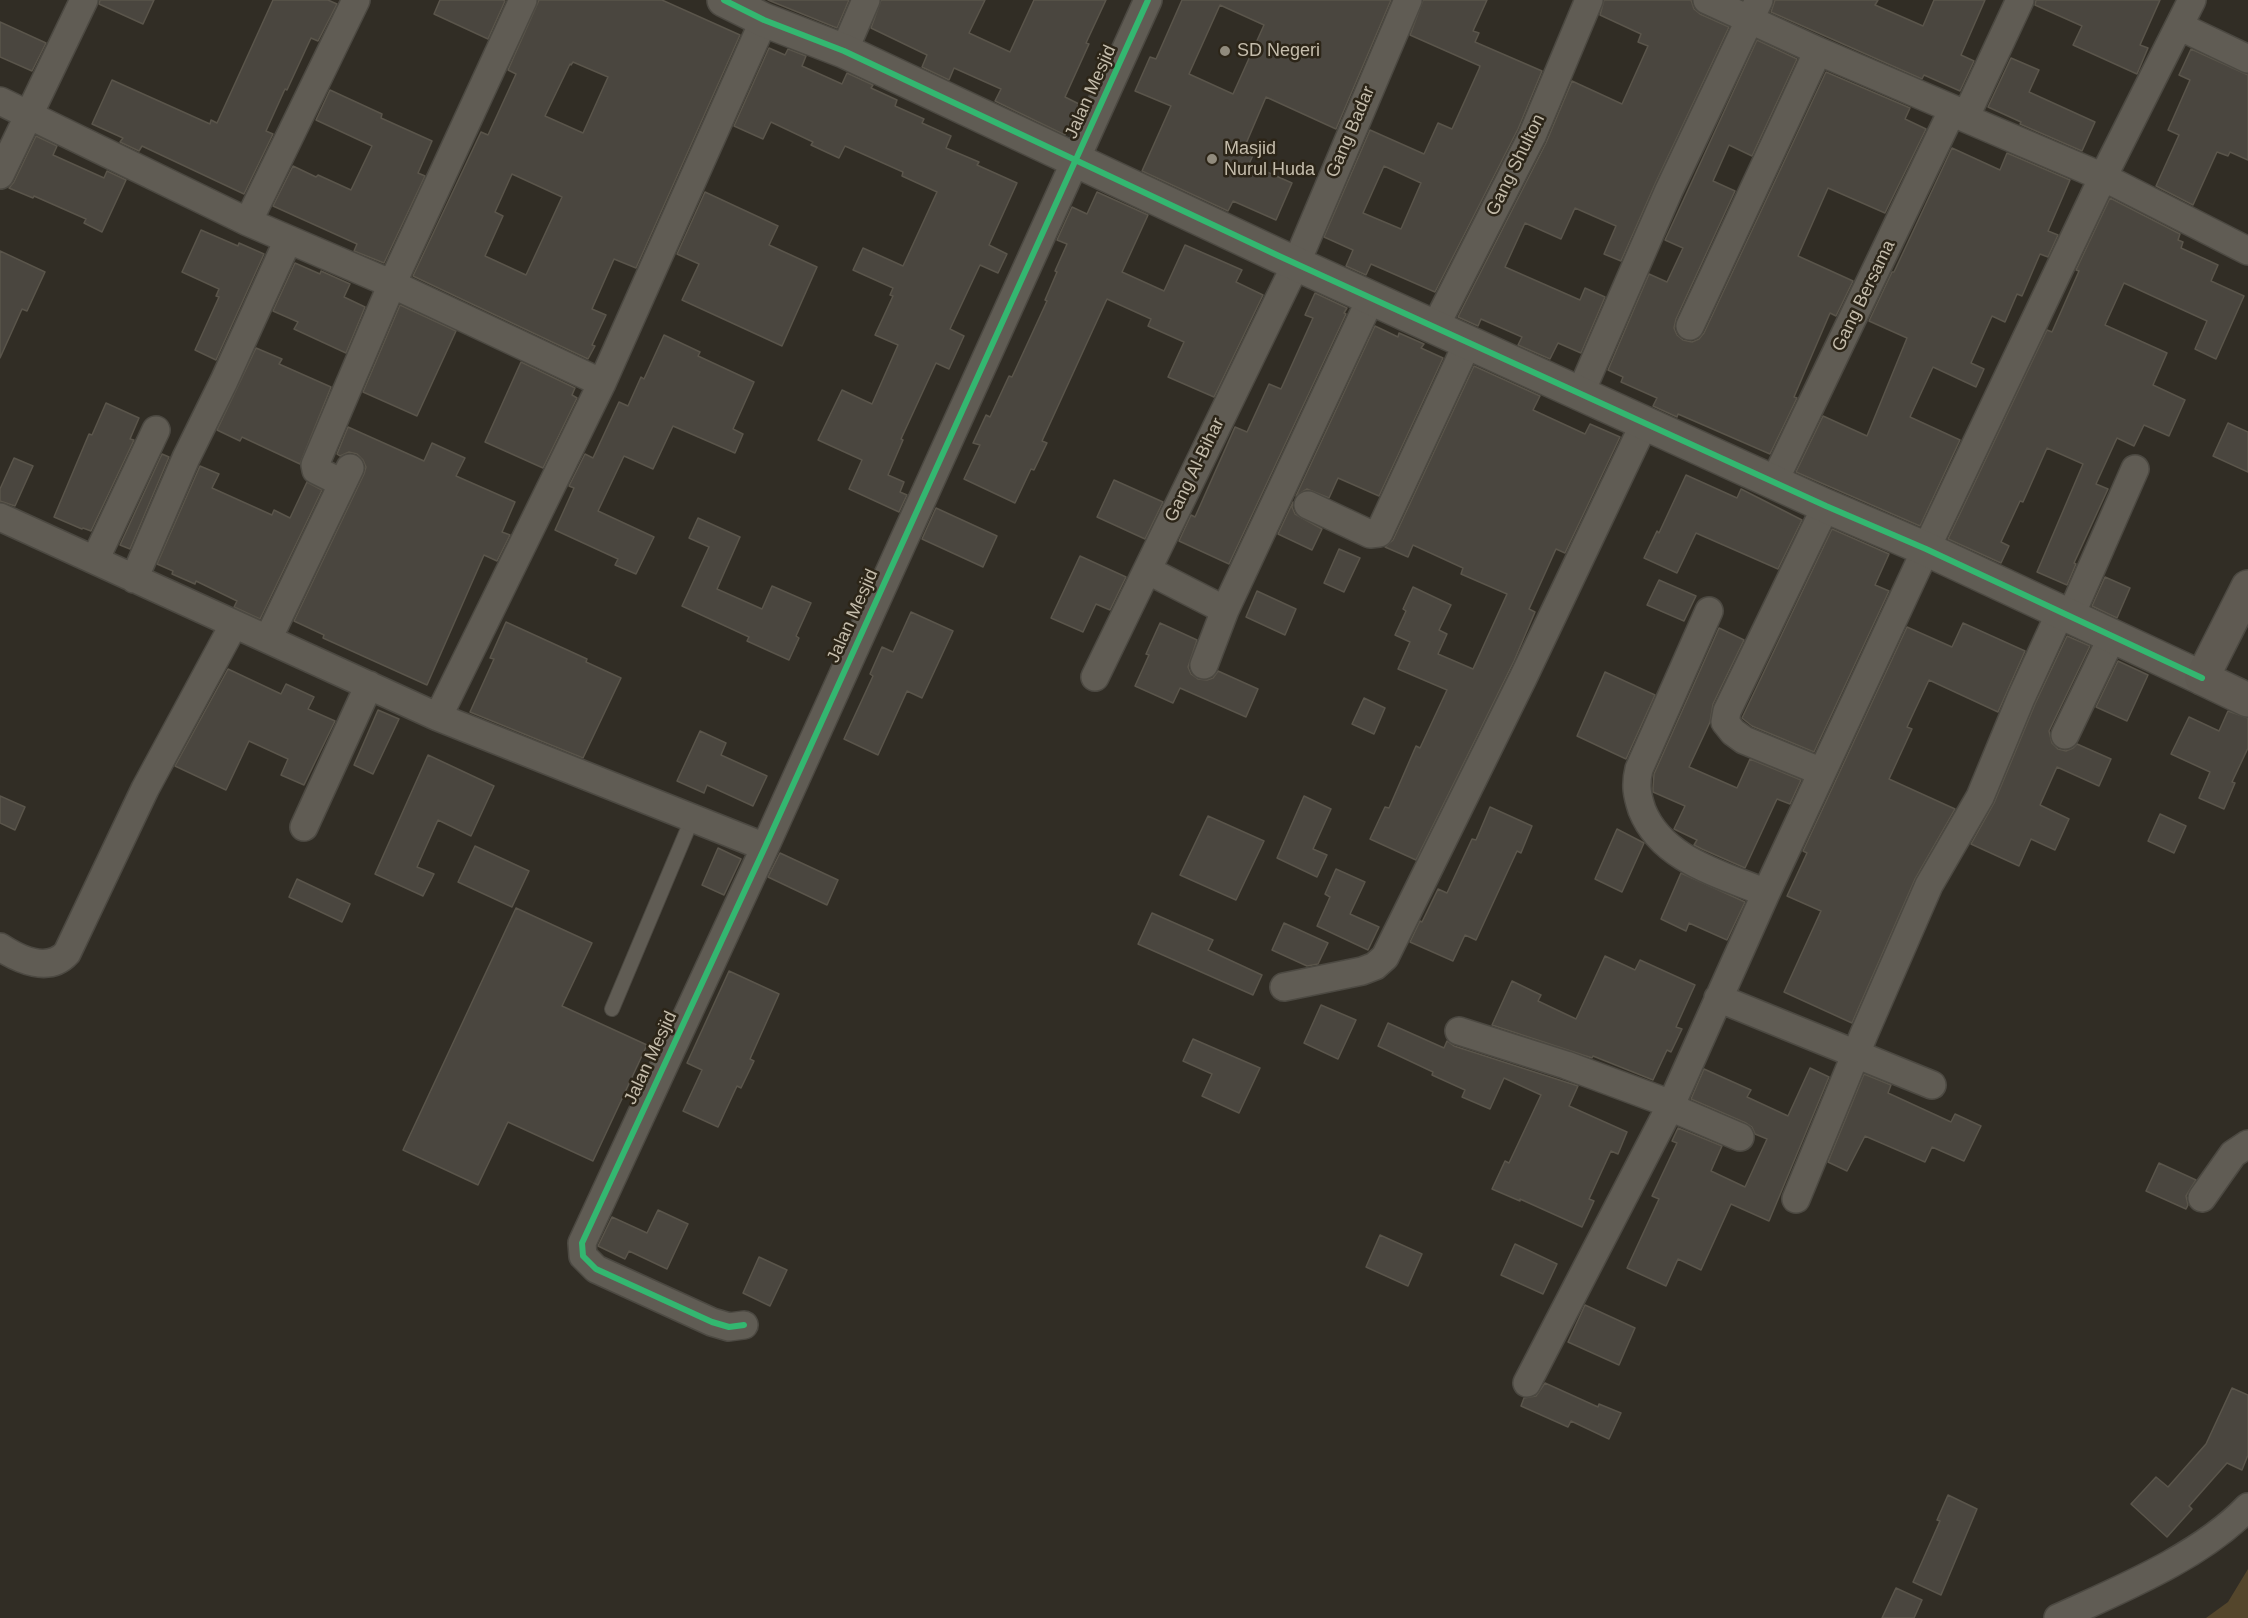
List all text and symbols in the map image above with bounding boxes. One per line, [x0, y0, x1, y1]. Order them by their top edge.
place label: SD Negeri [1237, 40, 1320, 62]
street label: Jalan Mesjid [1061, 42, 1121, 142]
marker: SD Negeri [1218, 44, 1232, 58]
street label: Gang Badar [1322, 83, 1380, 181]
street label: Gang Shulton [1482, 111, 1550, 219]
place label: Masjid Nurul Huda [1224, 138, 1315, 180]
marker: Masjid Nurul Huda [1205, 152, 1219, 166]
street label: Gang Bersama [1828, 237, 1900, 355]
street label: Gang Al-Bihar [1161, 414, 1229, 526]
street label: Jalan Mesjid [823, 566, 883, 666]
street label: Jalan Mesjid [620, 1008, 682, 1108]

